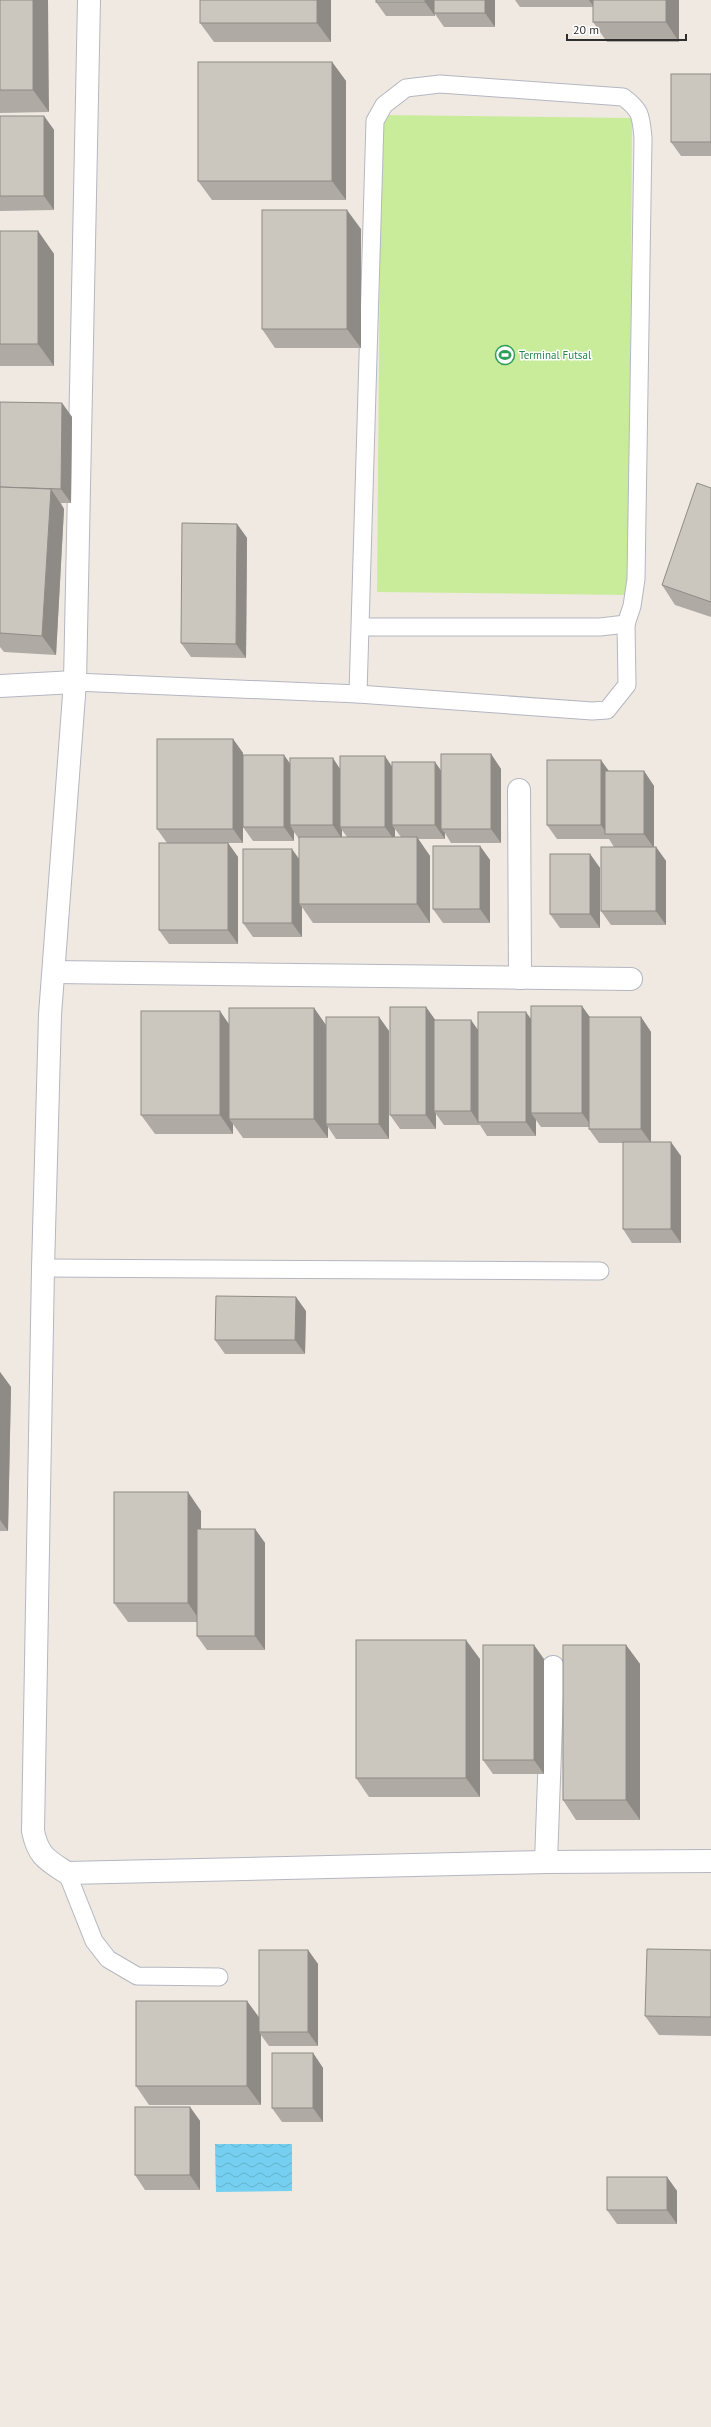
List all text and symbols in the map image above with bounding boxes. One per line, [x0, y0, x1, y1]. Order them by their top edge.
scale bar [567, 16, 686, 42]
text: 20 m [573, 22, 599, 37]
sports icon: Terminal Futsal [494, 344, 516, 366]
place label: Terminal Futsal [519, 348, 592, 362]

